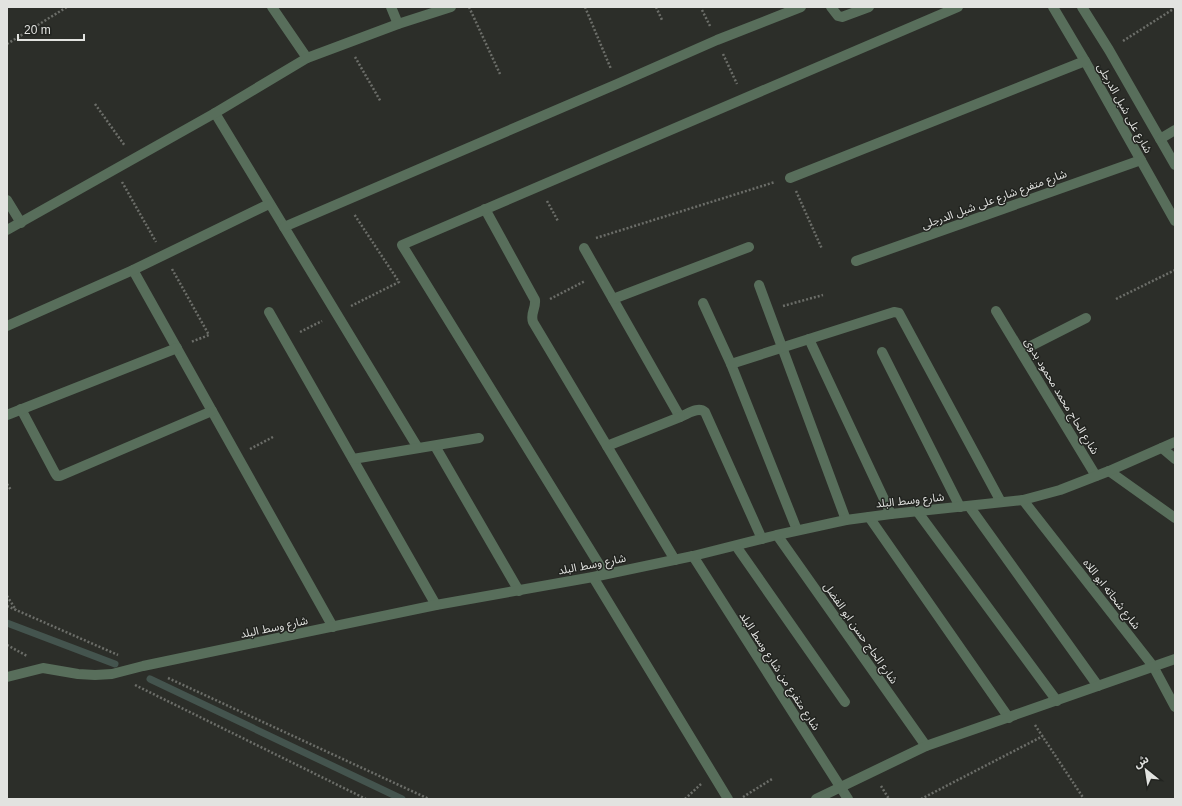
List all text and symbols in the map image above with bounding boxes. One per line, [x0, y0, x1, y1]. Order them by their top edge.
scale bar [18, 16, 84, 42]
text: 20 m [24, 23, 51, 37]
street label: شارع على شبل الدرجلى [1094, 61, 1155, 156]
street label: شارع متفرع شارع على شبل الدرجلى [920, 167, 1069, 233]
street label: شارع الحاج محمد محمود بدوى [1021, 336, 1102, 457]
street label: شارع وسط البلد [875, 490, 945, 512]
street label: شارع وسط البلد [557, 551, 628, 578]
street label: شارع شحاته ابو اللاه [1079, 557, 1143, 633]
street label: شارع الحاج حسن ابو الفضل [820, 580, 901, 687]
street label: شارع متفرع من شارع وسط البلد [736, 610, 823, 734]
street label: شارع وسط البلد [239, 614, 310, 642]
north arrow [1126, 750, 1166, 790]
text: ش [1131, 752, 1151, 771]

